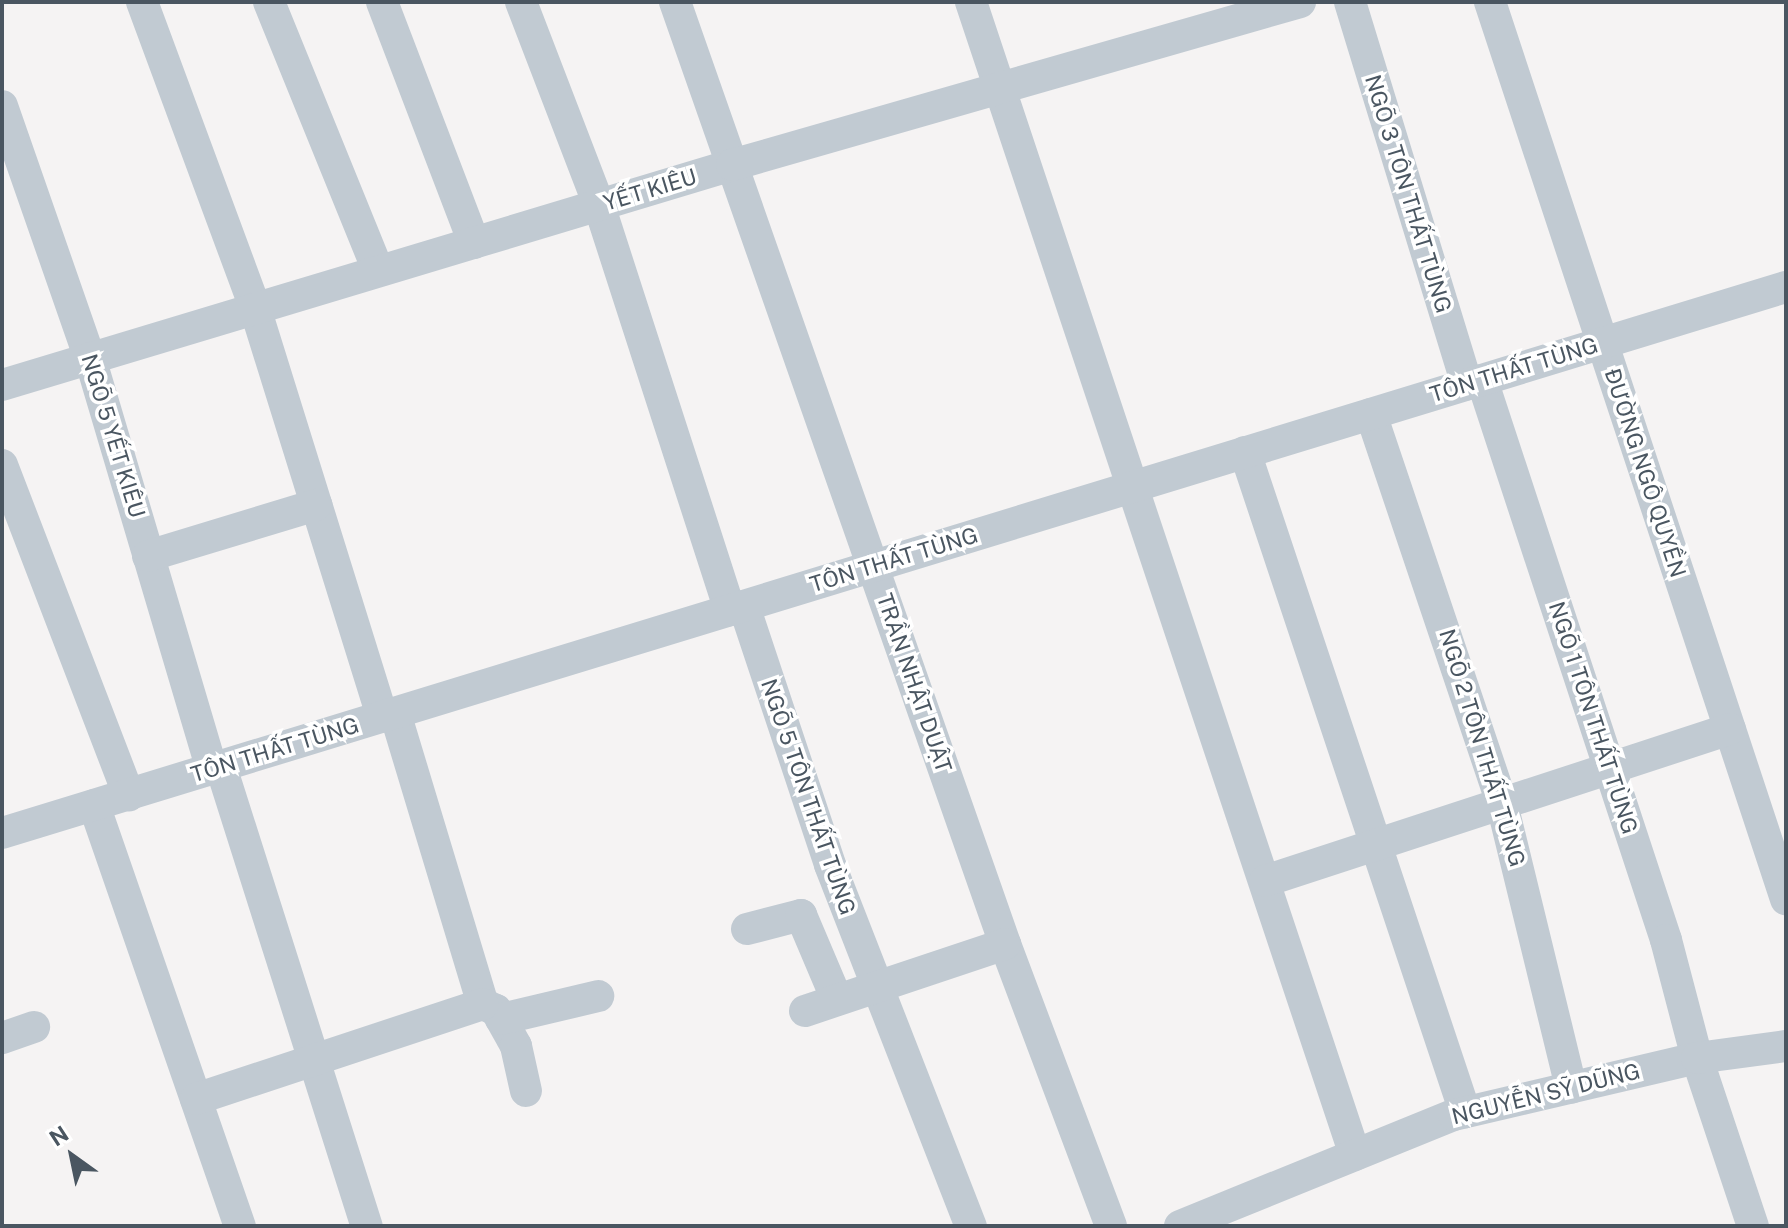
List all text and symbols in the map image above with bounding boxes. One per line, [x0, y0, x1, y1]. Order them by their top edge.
street label: NGÕ 3 TÔN THẤT TÙNG [1359, 72, 1457, 316]
street label: YẾT KIÊU [600, 163, 700, 217]
street label: TÔN THẤT TÙNG [1427, 332, 1601, 408]
street label: NGÕ 5 YẾT KIÊU [76, 351, 150, 521]
street label: ĐƯỜNG NGÔ QUYỀN [1599, 365, 1691, 581]
street label: TÔN THẤT TÙNG [807, 522, 981, 598]
street label: TRẦN NHẬT DUẬT [871, 590, 957, 776]
street label: NGÕ 1 TÔN THẤT TÙNG [1543, 599, 1643, 837]
street label: NGÕ 2 TÔN THẤT TÙNG [1433, 626, 1531, 870]
street label: NGÕ 5 TÔN THẤT TÙNG [755, 676, 861, 918]
street label: TÔN THẤT TÙNG [188, 712, 362, 788]
street label: NGUYỄN SỸ DŨNG [1449, 1058, 1643, 1130]
north arrow [32, 1116, 112, 1196]
text: N [45, 1120, 73, 1151]

